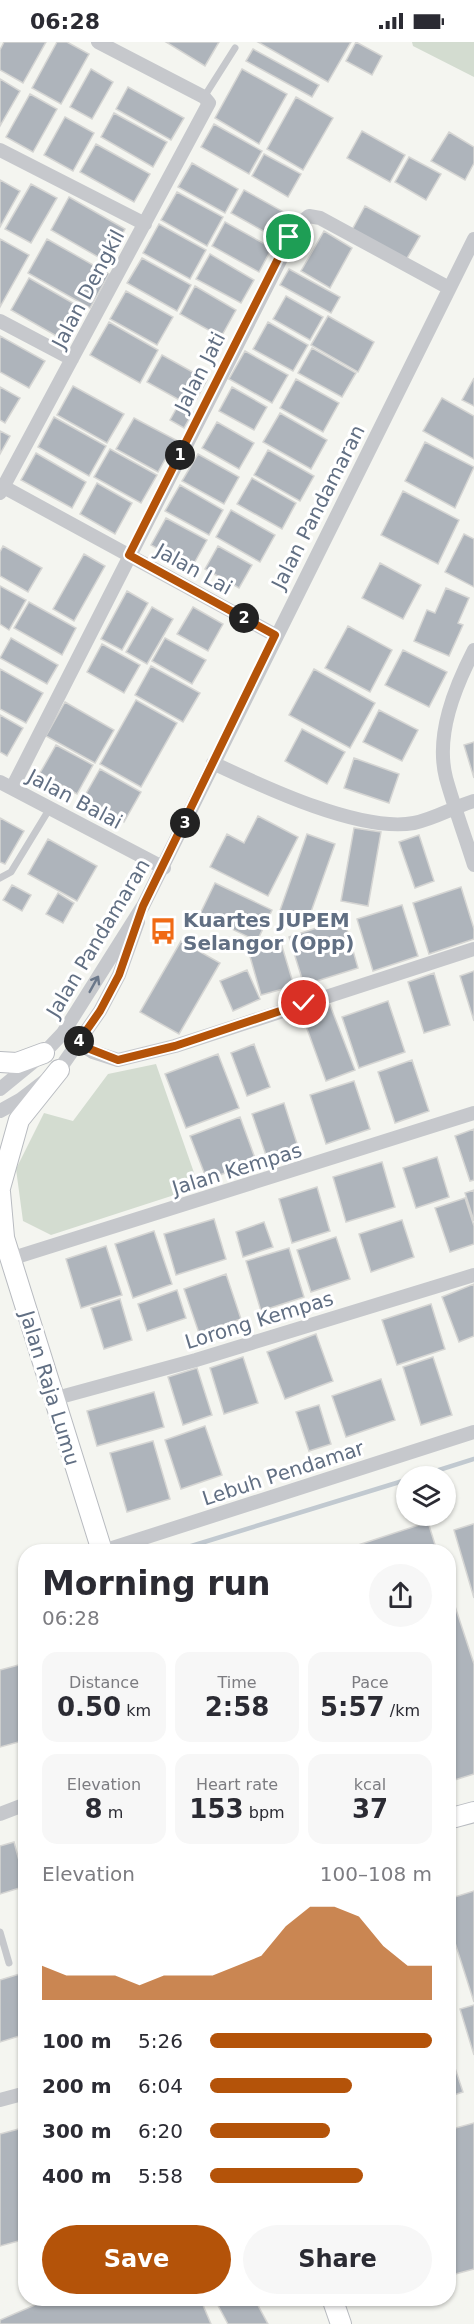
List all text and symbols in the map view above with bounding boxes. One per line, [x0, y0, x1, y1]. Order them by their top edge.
text: 06:28 [30, 9, 100, 34]
pin [263, 211, 314, 262]
icon: arrive [272, 220, 305, 253]
street label: Jalan Dengkil [46, 226, 129, 354]
street label: Jalan Jati [169, 328, 230, 418]
street label: Jalan Pandamaran [265, 421, 370, 595]
pin: 1 [165, 440, 195, 470]
text: 1 [174, 445, 186, 464]
street label: Jalan Lai [150, 537, 237, 600]
pin: 2 [229, 603, 259, 633]
text: 2 [238, 608, 250, 627]
street label: Jalan Balai [22, 763, 127, 834]
pin: 3 [170, 808, 200, 838]
text: 3 [179, 813, 191, 832]
street label: Jalan Pandamaran [40, 854, 155, 1023]
place label: Kuartes JUPEM Selangor (Opp) [183, 908, 354, 955]
bus stop icon: Kuartes JUPEM Selangor (Opp) [148, 916, 178, 946]
one-way arrow [88, 976, 100, 993]
pin [278, 977, 329, 1028]
icon: check [287, 986, 320, 1019]
pin: 4 [64, 1026, 94, 1056]
text: 4 [73, 1031, 85, 1050]
street label: Jalan Kempas [167, 1138, 305, 1201]
street label: Lorong Kempas [182, 1286, 336, 1354]
street label: Jalan Raja Lumu [14, 1306, 85, 1468]
street label: Lebuh Pendamar [199, 1435, 368, 1510]
map controls [396, 1466, 456, 1526]
button: layers [396, 1466, 456, 1526]
text: Morning run [42, 1564, 270, 1603]
button: share [369, 1564, 432, 1627]
text: 06:28 [42, 1606, 100, 1630]
text: Distance [69, 1673, 139, 1692]
text: Time [217, 1673, 257, 1692]
text: Pace [351, 1673, 389, 1692]
text: 0.50 [57, 1692, 121, 1722]
text: 2:58 [205, 1692, 269, 1722]
text: 5:57 [320, 1692, 385, 1722]
text: km [121, 1701, 151, 1720]
text: /km [385, 1701, 420, 1720]
text: Elevation [67, 1775, 141, 1794]
text: Heart rate [196, 1775, 278, 1794]
text: kcal [354, 1775, 386, 1794]
text: 8 [85, 1794, 103, 1824]
text: 153 [189, 1794, 244, 1824]
text: 37 [352, 1794, 388, 1824]
text: m [103, 1803, 123, 1822]
text: bpm [244, 1803, 285, 1822]
text: Elevation [42, 1862, 135, 1886]
text: 100–108 m [320, 1862, 432, 1886]
text: 100 m [42, 2029, 112, 2053]
text: 5:26 [138, 2029, 183, 2053]
text: 200 m [42, 2074, 112, 2098]
text: 6:04 [138, 2074, 183, 2098]
text: 300 m [42, 2119, 112, 2143]
text: 6:20 [138, 2119, 183, 2143]
text: 400 m [42, 2164, 112, 2188]
text: 5:58 [138, 2164, 183, 2188]
button: Save [42, 2225, 231, 2294]
button: Share [243, 2225, 432, 2294]

